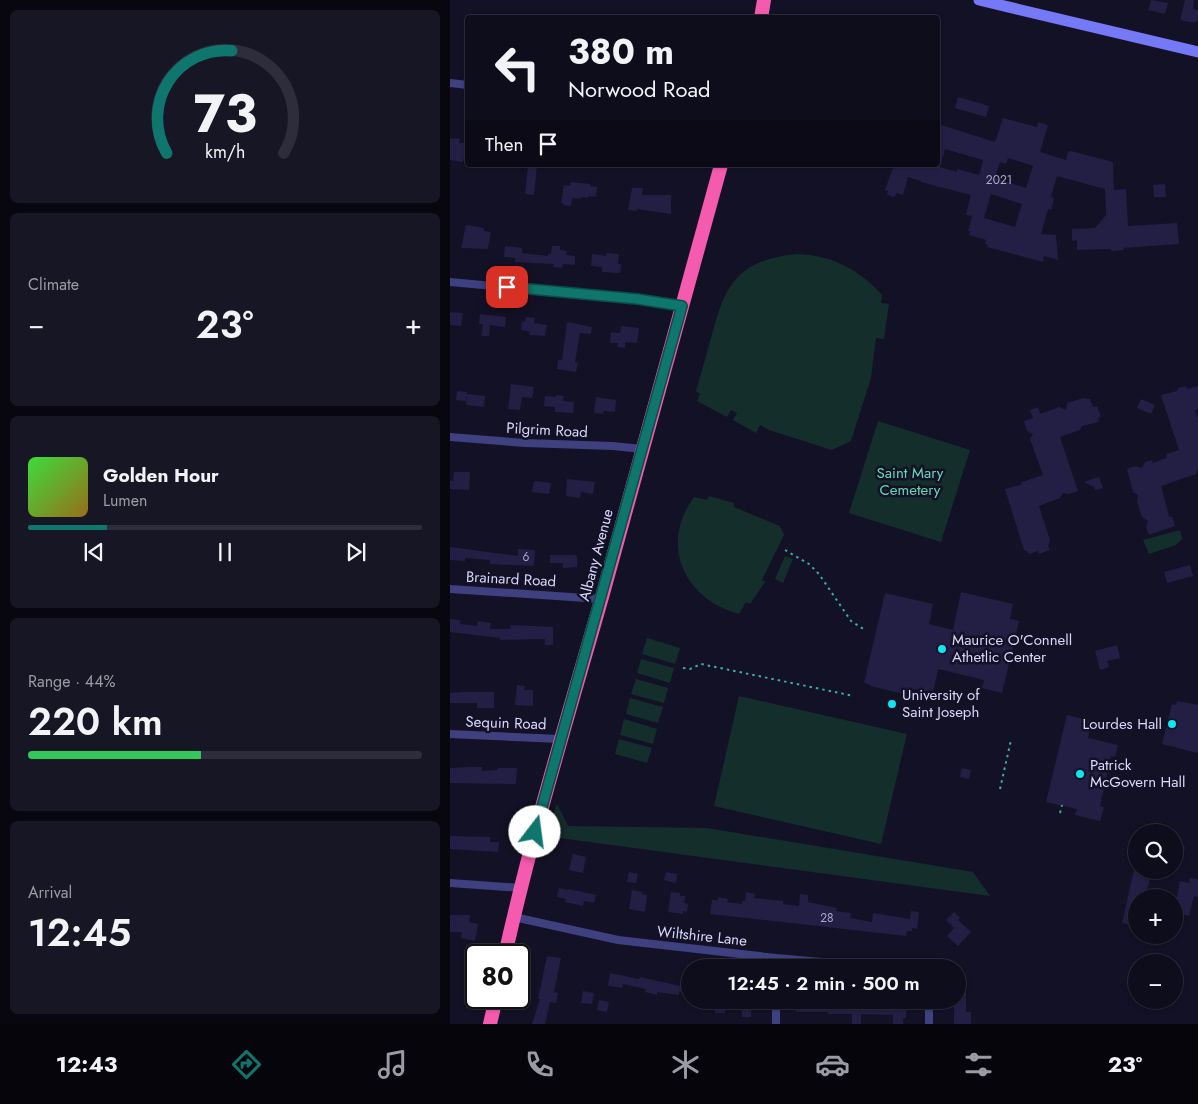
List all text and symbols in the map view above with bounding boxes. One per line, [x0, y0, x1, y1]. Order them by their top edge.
text: 380 m [568, 27, 674, 77]
icon: left [485, 35, 550, 100]
text: Norwood Road [568, 73, 711, 105]
text: 73 [193, 76, 257, 152]
icon: arrive [534, 130, 562, 158]
text: Then [485, 131, 524, 158]
text: km/h [205, 139, 245, 165]
house number: 2021 [986, 171, 1012, 189]
pin [486, 266, 528, 308]
text: Climate [28, 273, 79, 296]
icon: arrive [493, 273, 521, 301]
text: 23° [196, 297, 253, 352]
text: − [28, 304, 45, 345]
text: + [405, 304, 422, 345]
street label: Pilgrim Road [506, 417, 588, 443]
text: Golden Hour [103, 462, 219, 489]
park label: Saint Mary Cemetery [877, 462, 944, 501]
text: Lumen [103, 489, 147, 512]
street label: Albany Avenue [573, 506, 619, 604]
icon: previous [80, 538, 108, 566]
icon: pause [211, 538, 239, 566]
icon: next [342, 538, 370, 566]
house number: 6 [523, 548, 530, 566]
street label: Brainard Road [465, 566, 557, 592]
place label: Maurice O'Connell Athetlic Center [952, 629, 1072, 668]
marker: Maurice O'Connell Athetlic Center [936, 643, 948, 655]
text: Range · 44% [28, 670, 116, 693]
place label: University of Saint Joseph [902, 684, 980, 723]
text: 220 km [28, 694, 163, 749]
marker: University of Saint Joseph [886, 698, 898, 710]
street label: Sequin Road [465, 711, 547, 735]
place label: Lourdes Hall [1082, 713, 1162, 735]
marker: Lourdes Hall [1166, 718, 1178, 730]
place label: Patrick McGovern Hall [1090, 754, 1185, 793]
marker: Patrick McGovern Hall [1074, 768, 1086, 780]
position arrow [508, 805, 560, 857]
map controls [1128, 824, 1183, 1009]
button: search [1128, 824, 1183, 879]
text: Arrival [28, 881, 72, 904]
button: + [1128, 889, 1183, 944]
text: 12:45 [28, 905, 131, 960]
house number: 28 [820, 909, 834, 927]
street label: Wiltshire Lane [656, 920, 748, 952]
speed limit sign: 80 [465, 944, 530, 1009]
button: − [1128, 954, 1183, 1009]
text: 12:45 · 2 min · 500 m [727, 970, 920, 997]
icon: directions [229, 1047, 264, 1082]
icon: music [375, 1047, 410, 1082]
icon: phone [522, 1047, 557, 1082]
icon: climate [668, 1047, 703, 1082]
icon: car [815, 1047, 850, 1082]
icon: filters [961, 1047, 996, 1082]
text: 12:43 [56, 1048, 117, 1080]
text: 23° [1108, 1048, 1142, 1080]

